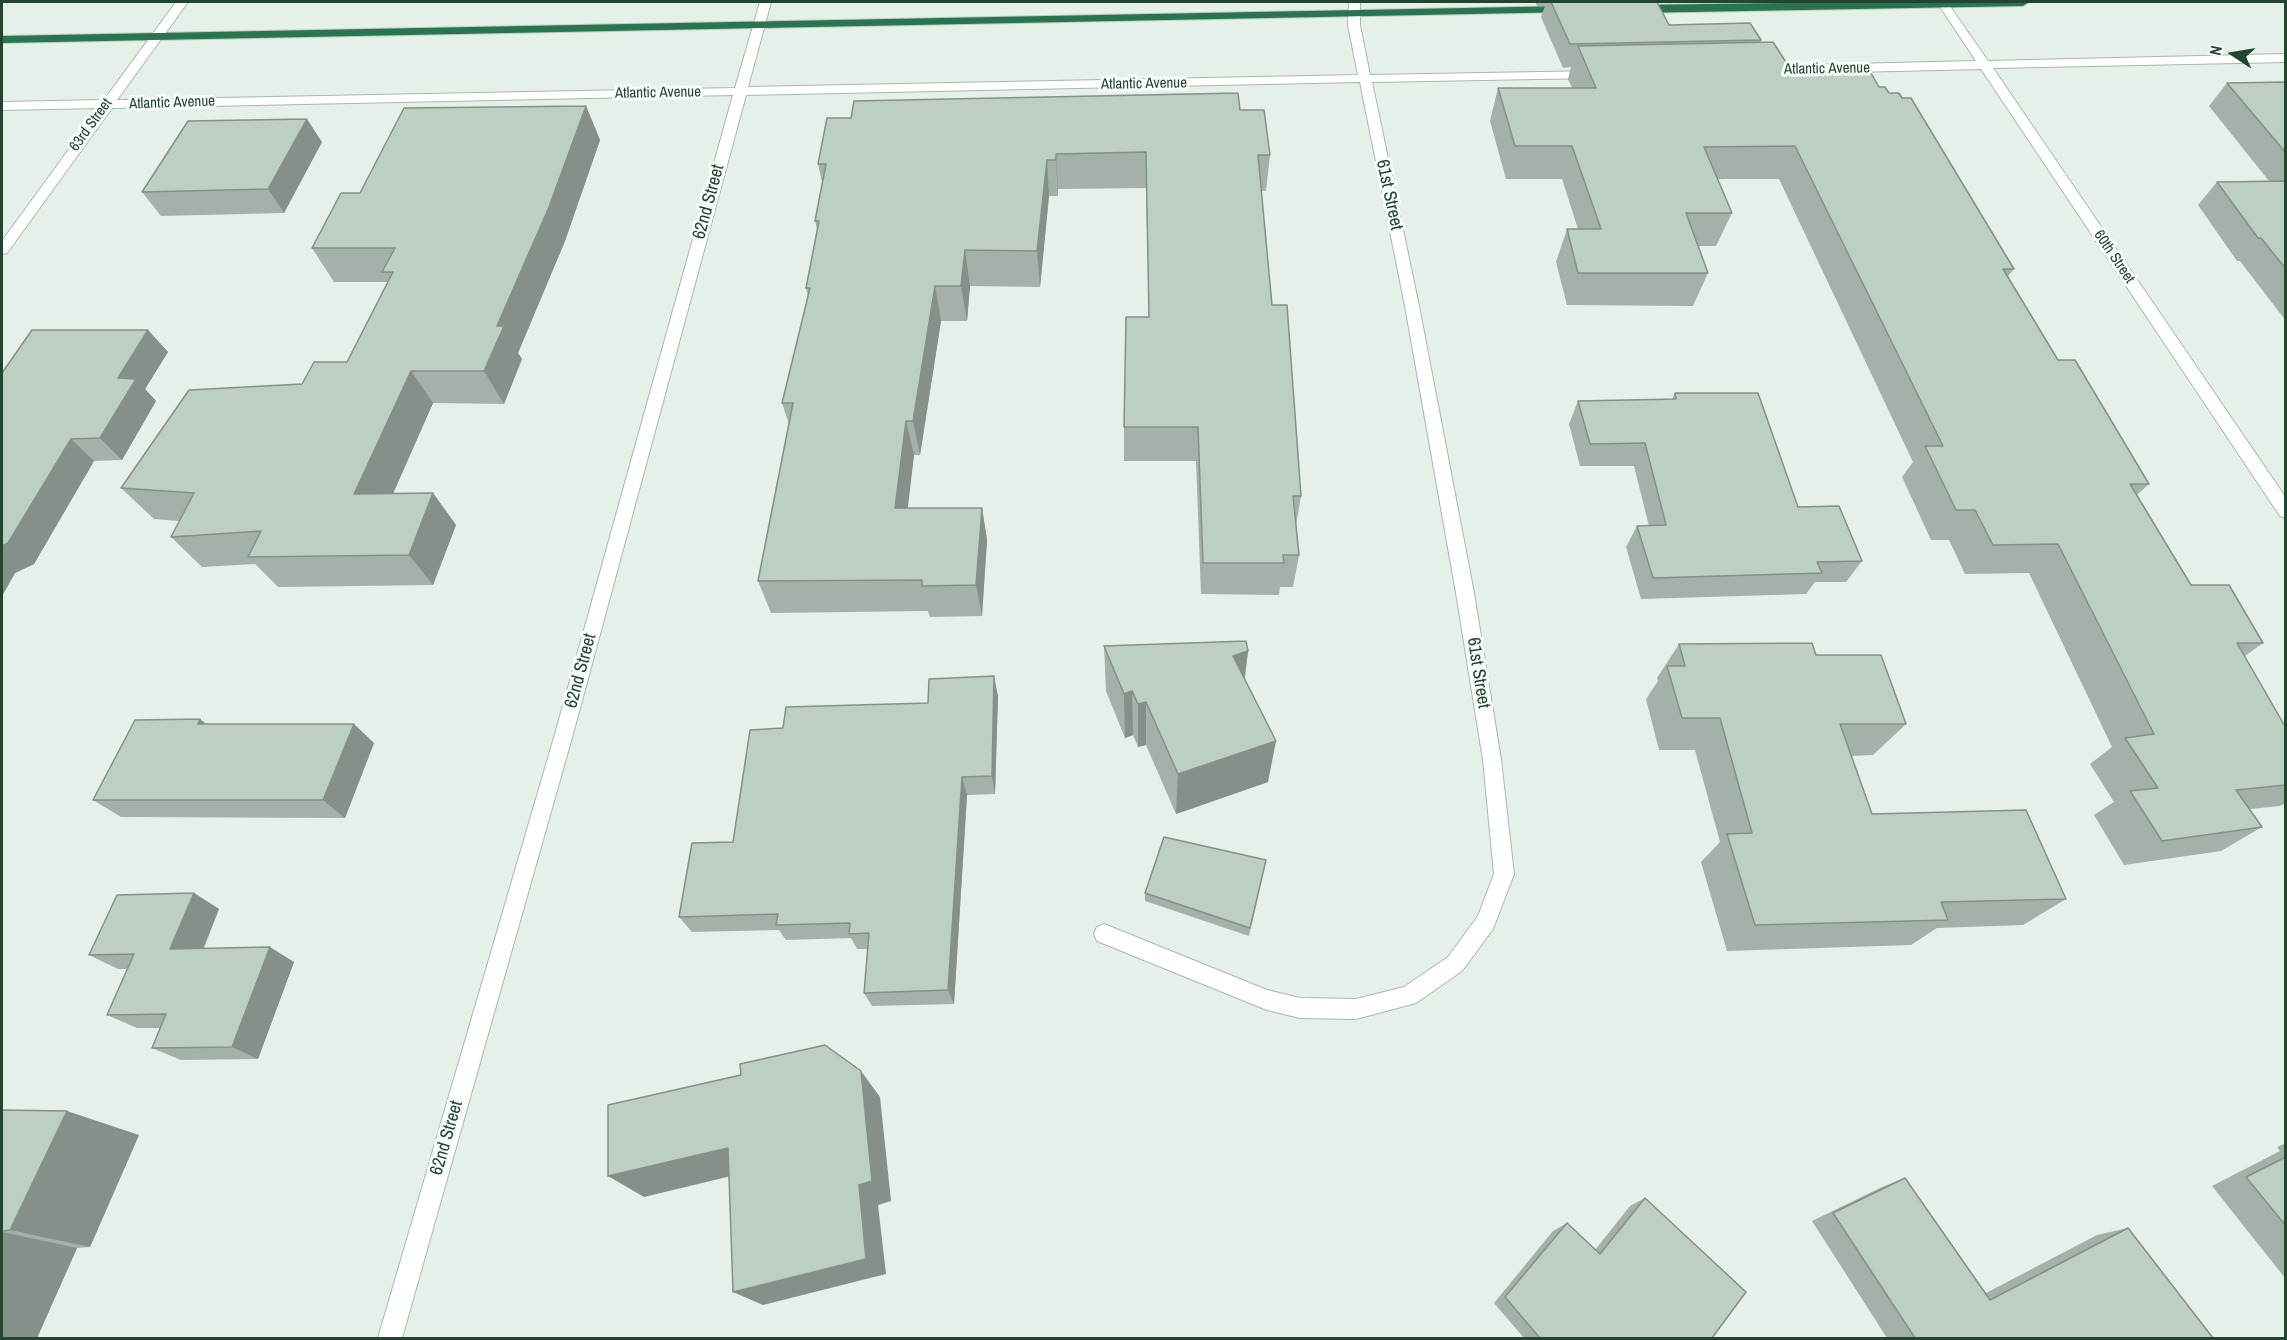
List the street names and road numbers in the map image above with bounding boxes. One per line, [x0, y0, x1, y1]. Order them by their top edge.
street label: Atlantic Avenue [1784, 59, 1870, 79]
street label: Atlantic Avenue [1101, 74, 1187, 94]
street label: Atlantic Avenue [615, 83, 701, 103]
street label: Atlantic Avenue [129, 93, 215, 113]
street label: 63rd Street [66, 95, 116, 155]
street label: 61st Street [1371, 158, 1407, 232]
street label: 62nd Street [689, 162, 729, 242]
street label: 60th Street [2090, 227, 2138, 287]
street label: 62nd Street [561, 631, 601, 711]
street label: 61st Street [1462, 636, 1494, 710]
street label: 62nd Street [426, 1098, 468, 1178]

